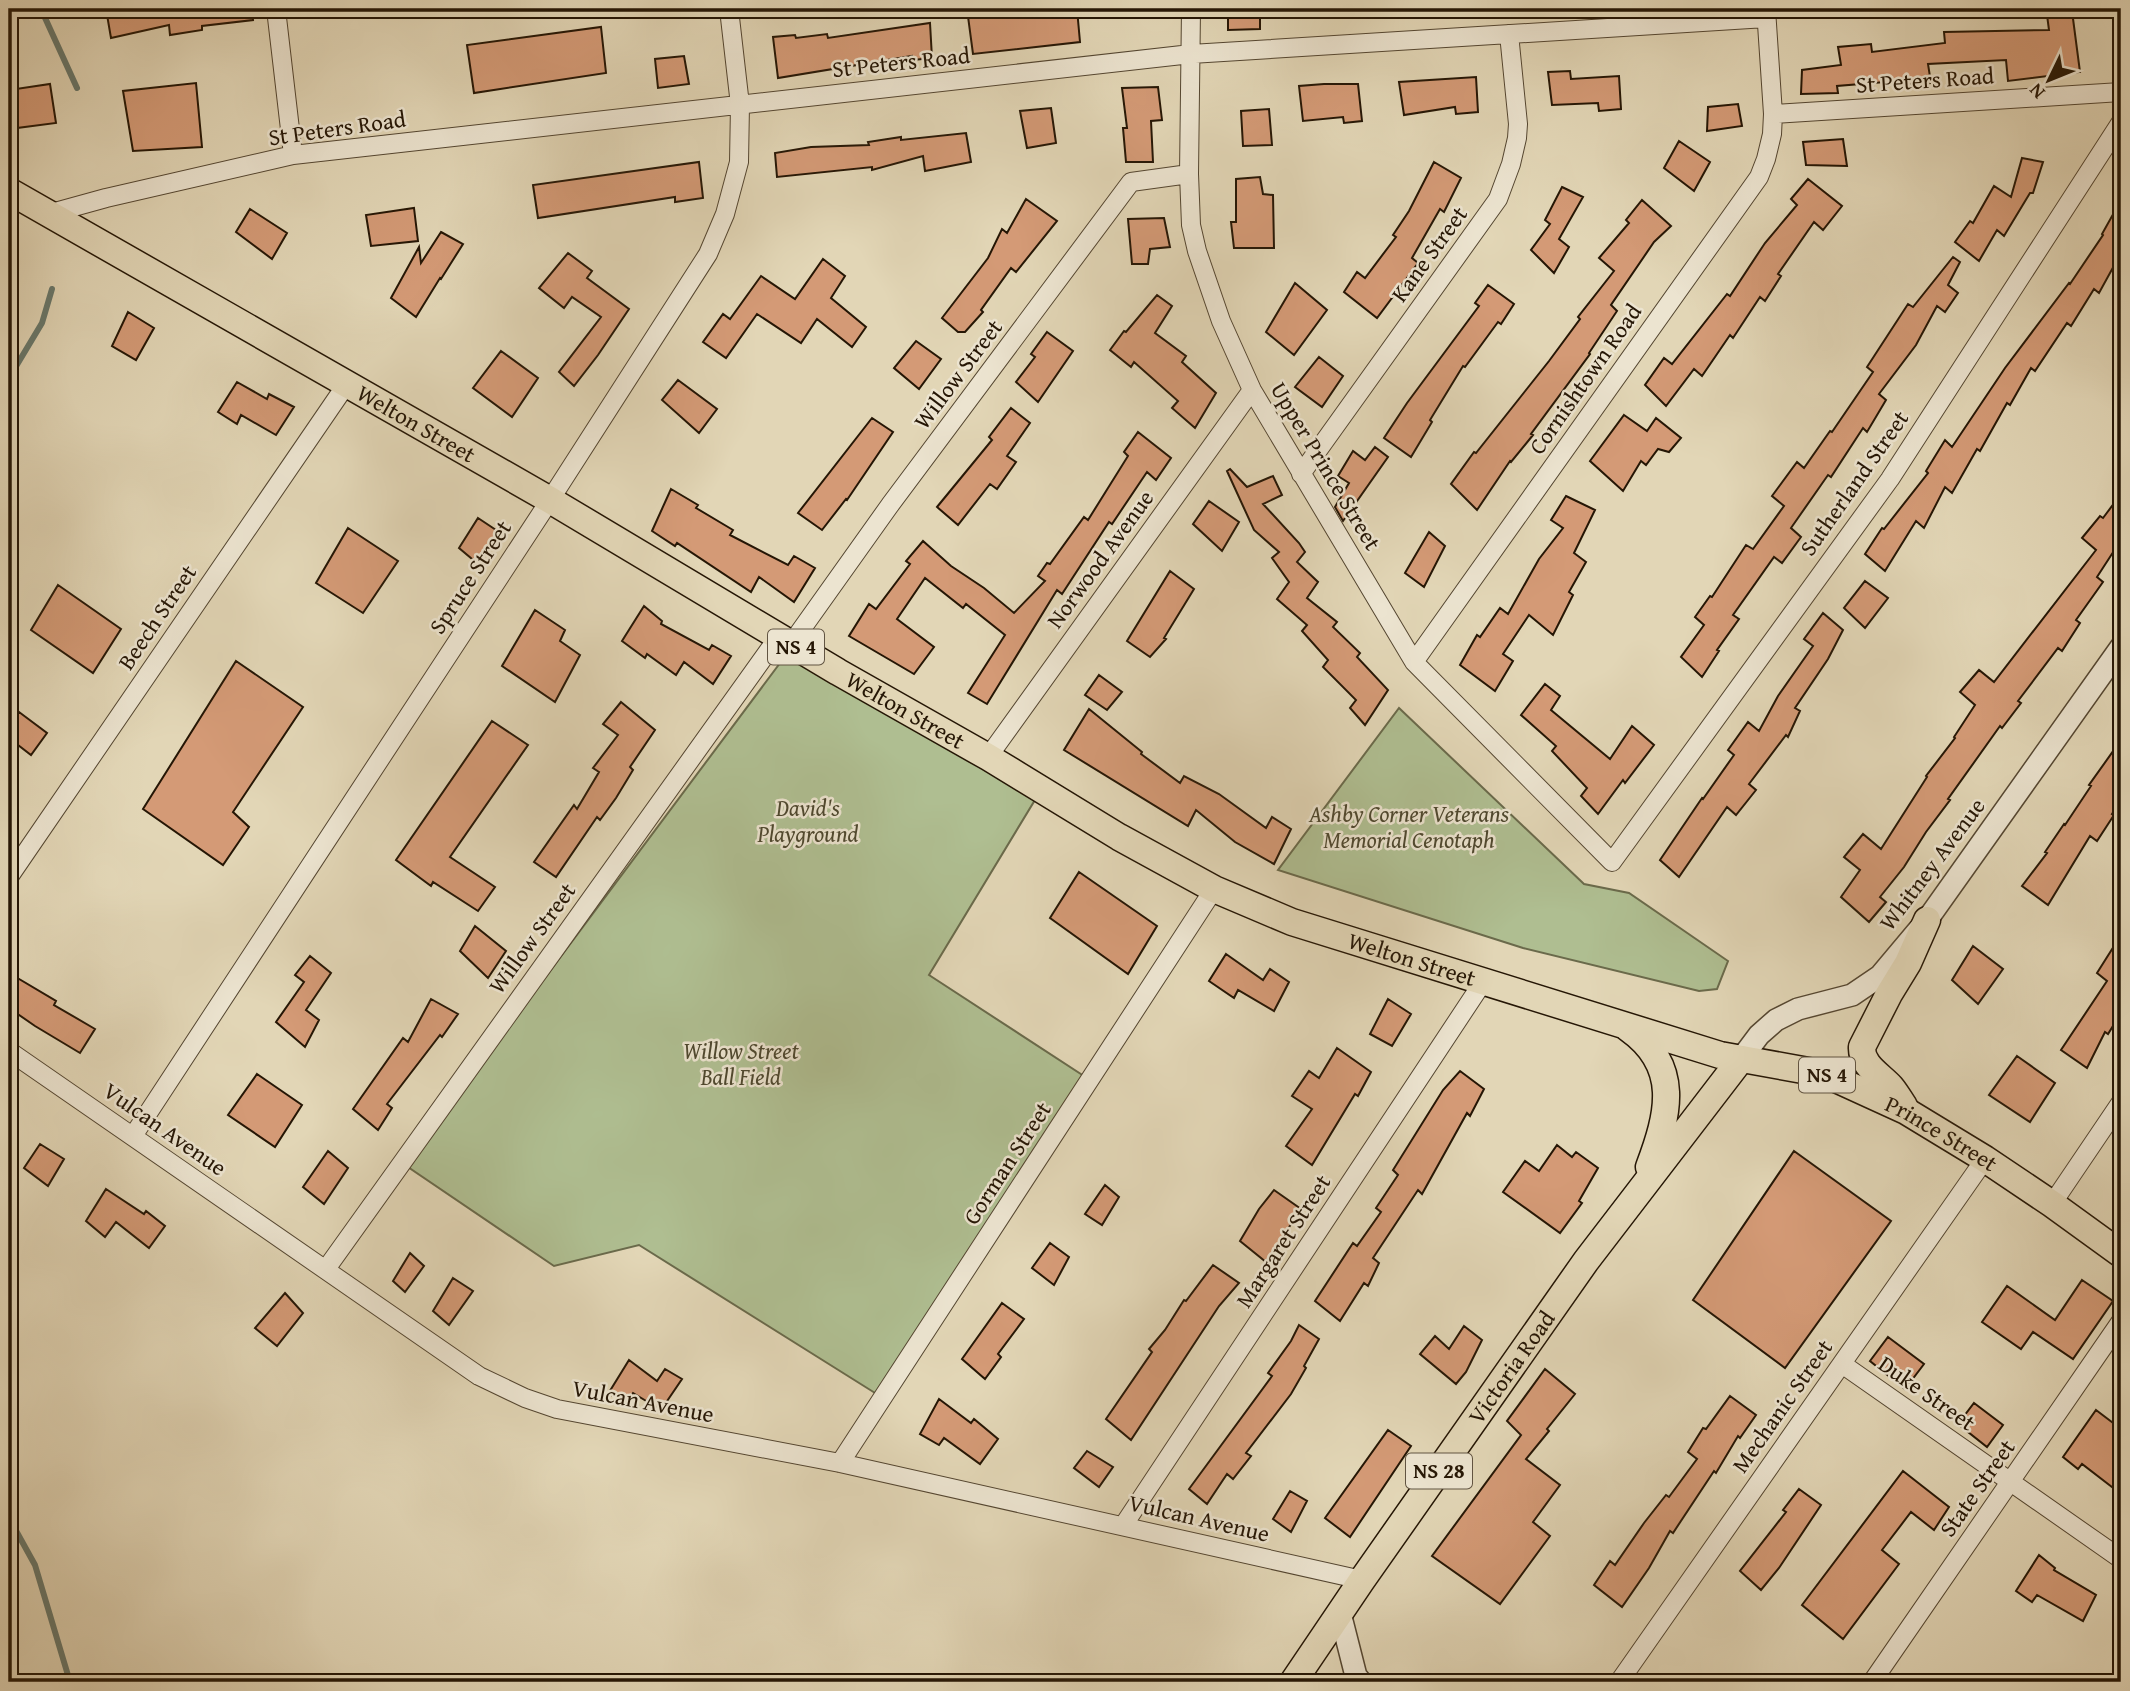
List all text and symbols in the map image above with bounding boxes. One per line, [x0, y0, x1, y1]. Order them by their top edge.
street label: St Peters Road [830, 38, 972, 85]
north arrow [2014, 46, 2084, 116]
street label: St Peters Road [1855, 58, 1996, 101]
text: N [2022, 77, 2051, 106]
street label: St Peters Road [266, 101, 408, 153]
street label: Kane Street [1382, 199, 1475, 308]
street label: Cornishtown Road [1520, 296, 1649, 461]
street label: Willow Street [905, 312, 1010, 436]
street label: Upper Prince Street [1263, 375, 1390, 556]
street label: Welton Street [351, 376, 482, 470]
street label: Sutherland Street [1791, 403, 1916, 562]
street label: Norwood Avenue [1038, 483, 1161, 635]
street label: Spruce Street [420, 513, 519, 640]
street label: Beech Street [109, 557, 204, 676]
road number: NS 4 [768, 630, 824, 664]
street label: Welton Street [840, 663, 971, 757]
park label: David's Playground [756, 791, 859, 850]
street label: Whitney Avenue [1871, 791, 1992, 937]
park label: Ashby Corner Veterans Memorial Cenotaph [1308, 797, 1510, 856]
street label: Willow Street [480, 875, 583, 1000]
street label: Welton Street [1344, 923, 1480, 994]
park label: Willow Street Ball Field [683, 1034, 799, 1093]
road number: NS 4 [1799, 1058, 1855, 1092]
street label: Vulcan Avenue [97, 1074, 234, 1183]
street label: Prince Street [1880, 1087, 2004, 1179]
street label: Gorman Street [954, 1095, 1059, 1231]
street label: Margaret Street [1227, 1168, 1338, 1314]
street label: Victoria Road [1460, 1303, 1563, 1430]
street label: Mechanic Street [1723, 1332, 1840, 1479]
street label: Duke Street [1872, 1347, 1982, 1438]
street label: Vulcan Avenue [569, 1371, 717, 1430]
street label: State Street [1931, 1432, 2022, 1543]
road number: NS 28 [1406, 1454, 1472, 1488]
street label: Vulcan Avenue [1125, 1485, 1273, 1550]

